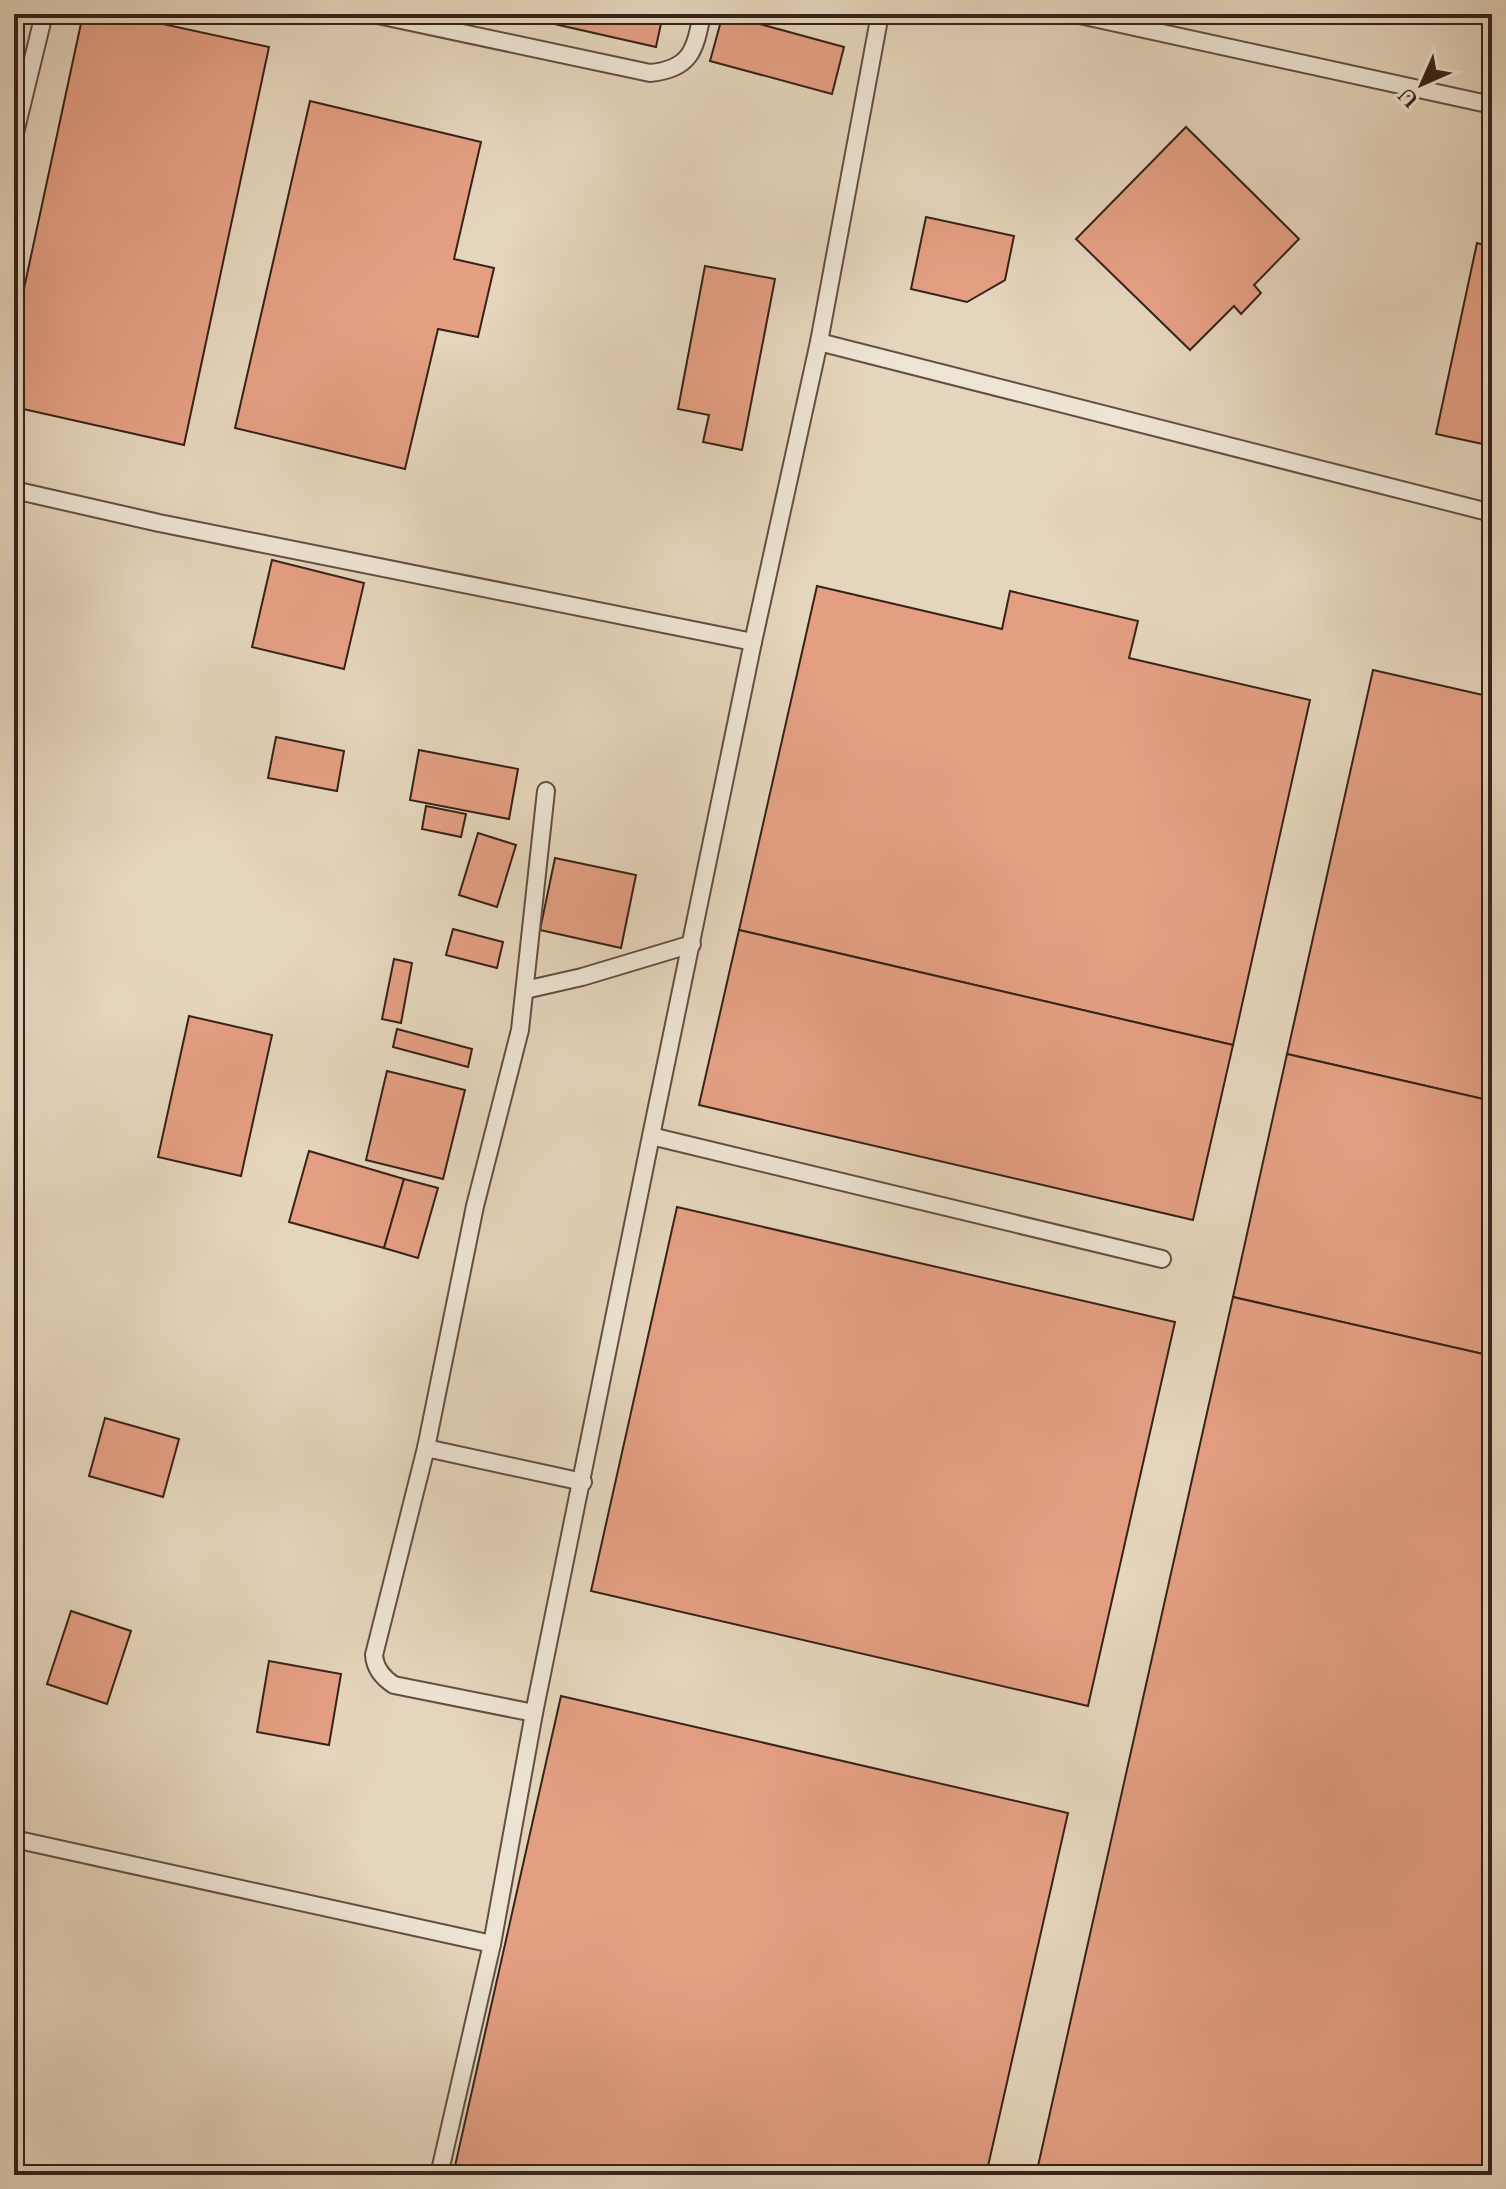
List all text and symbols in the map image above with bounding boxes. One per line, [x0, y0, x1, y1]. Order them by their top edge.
north arrow [1382, 44, 1462, 124]
text: U [1392, 80, 1426, 114]

